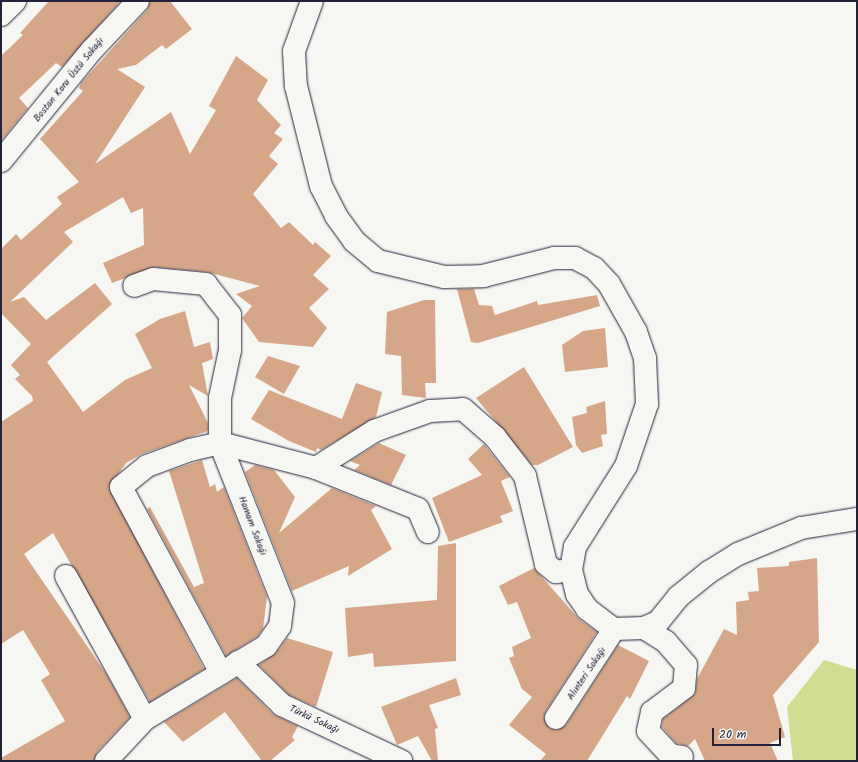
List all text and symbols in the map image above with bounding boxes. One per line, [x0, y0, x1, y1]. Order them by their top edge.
street label: Bostan Koru Üstü Sokağı [31, 35, 107, 125]
street label: Hamam Sokağı [235, 495, 269, 557]
street label: Alınteri Sokağı [565, 645, 609, 703]
street label: Türkü Sokağı [287, 703, 341, 737]
scale bar [714, 720, 783, 746]
text: 20 m [719, 725, 746, 744]

